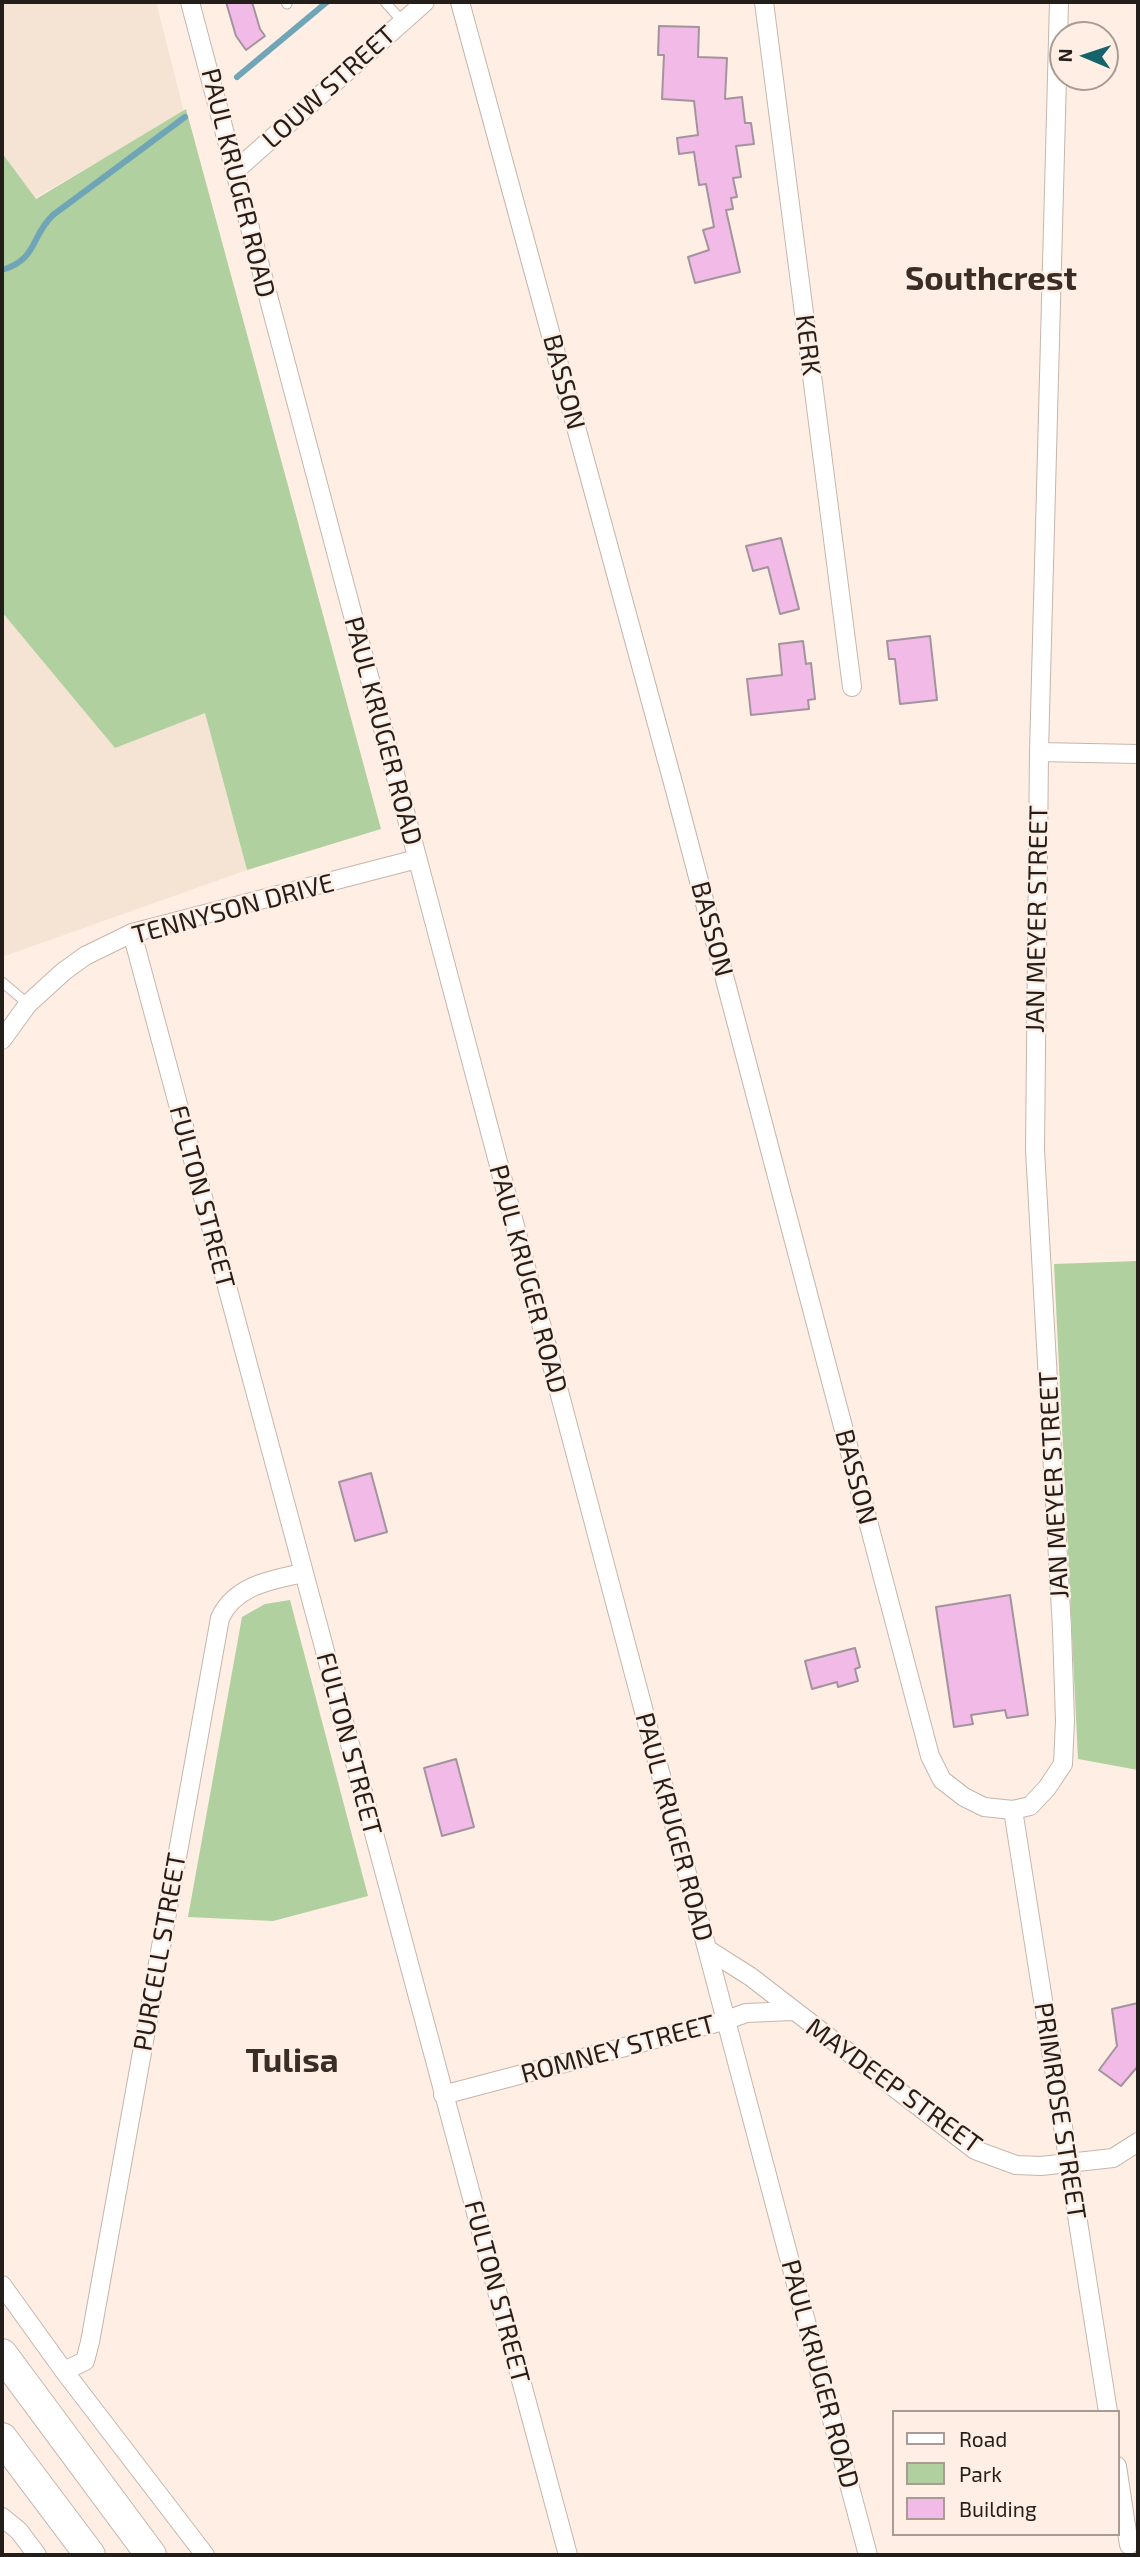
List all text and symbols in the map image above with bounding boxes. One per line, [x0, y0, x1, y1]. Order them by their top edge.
street label: LOUW STREET [256, 19, 402, 155]
north arrow [1049, 21, 1119, 91]
text: N [1053, 48, 1076, 63]
street label: PAUL KRUGER ROAD [194, 65, 282, 301]
district label: Southcrest [905, 259, 1077, 299]
street label: KERK [789, 313, 827, 377]
street label: BASSON [536, 331, 592, 433]
street label: PAUL KRUGER ROAD [337, 613, 429, 849]
street label: JAN MEYER STREET [1019, 805, 1055, 1033]
street label: TENNYSON DRIVE [129, 867, 337, 951]
street label: BASSON [684, 878, 740, 980]
street label: FULTON STREET [163, 1102, 241, 1292]
street label: PAUL KRUGER ROAD [482, 1161, 574, 1397]
street label: JAN MEYER STREET [1032, 1371, 1076, 1599]
street label: BASSON [828, 1426, 884, 1528]
street label: FULTON STREET [310, 1649, 388, 1839]
street label: PAUL KRUGER ROAD [628, 1709, 720, 1945]
street label: PURCELL STREET [127, 1851, 193, 2053]
street label: PRIMROSE STREET [1027, 2000, 1093, 2222]
street label: ROMNEY STREET [518, 2008, 718, 2090]
street label: MAYDEEP STREET [800, 2012, 988, 2160]
district label: Tulisa [245, 2041, 339, 2081]
street label: FULTON STREET [458, 2197, 536, 2387]
street label: PAUL KRUGER ROAD [774, 2256, 866, 2492]
legend [892, 2410, 1119, 2536]
text: Road [959, 2426, 1007, 2451]
text: Park [959, 2461, 1002, 2486]
text: Building [959, 2496, 1037, 2521]

